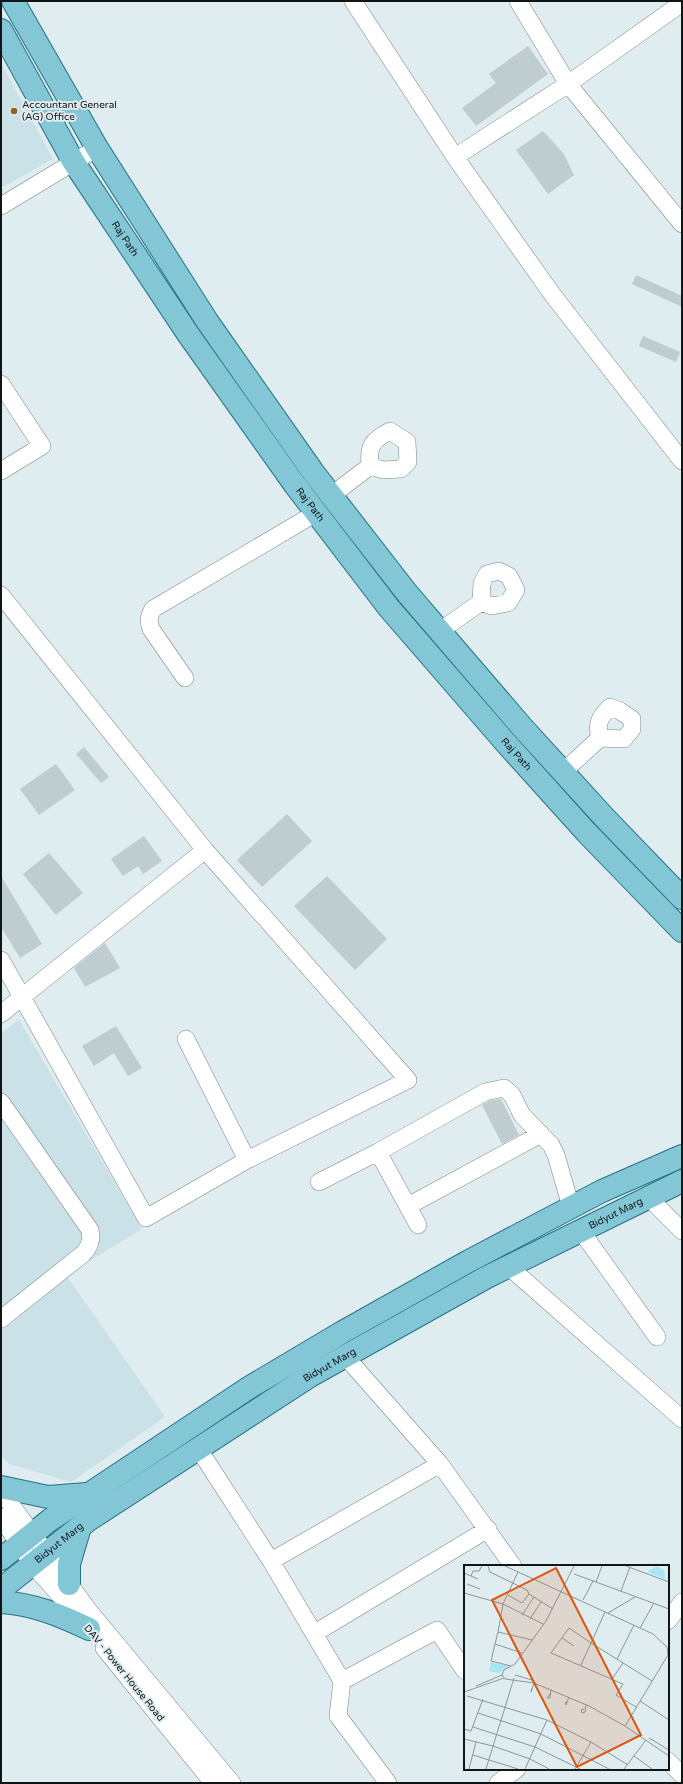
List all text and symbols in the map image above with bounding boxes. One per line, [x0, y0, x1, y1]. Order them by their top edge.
place label: Accountant General (AG) Office [22, 99, 117, 123]
marker: Accountant General (AG) Office [9, 106, 19, 116]
street label: Raj Path [109, 219, 141, 259]
street label: Raj Path [293, 485, 327, 524]
street label: Raj Path [498, 736, 534, 773]
street label: Bidyut Marg [587, 1195, 645, 1232]
street label: Bidyut Marg [301, 1345, 358, 1385]
street label: Bidyut Marg [32, 1520, 86, 1566]
inset map [464, 1565, 669, 1770]
street label: DAV - Power House Road [81, 1622, 167, 1724]

